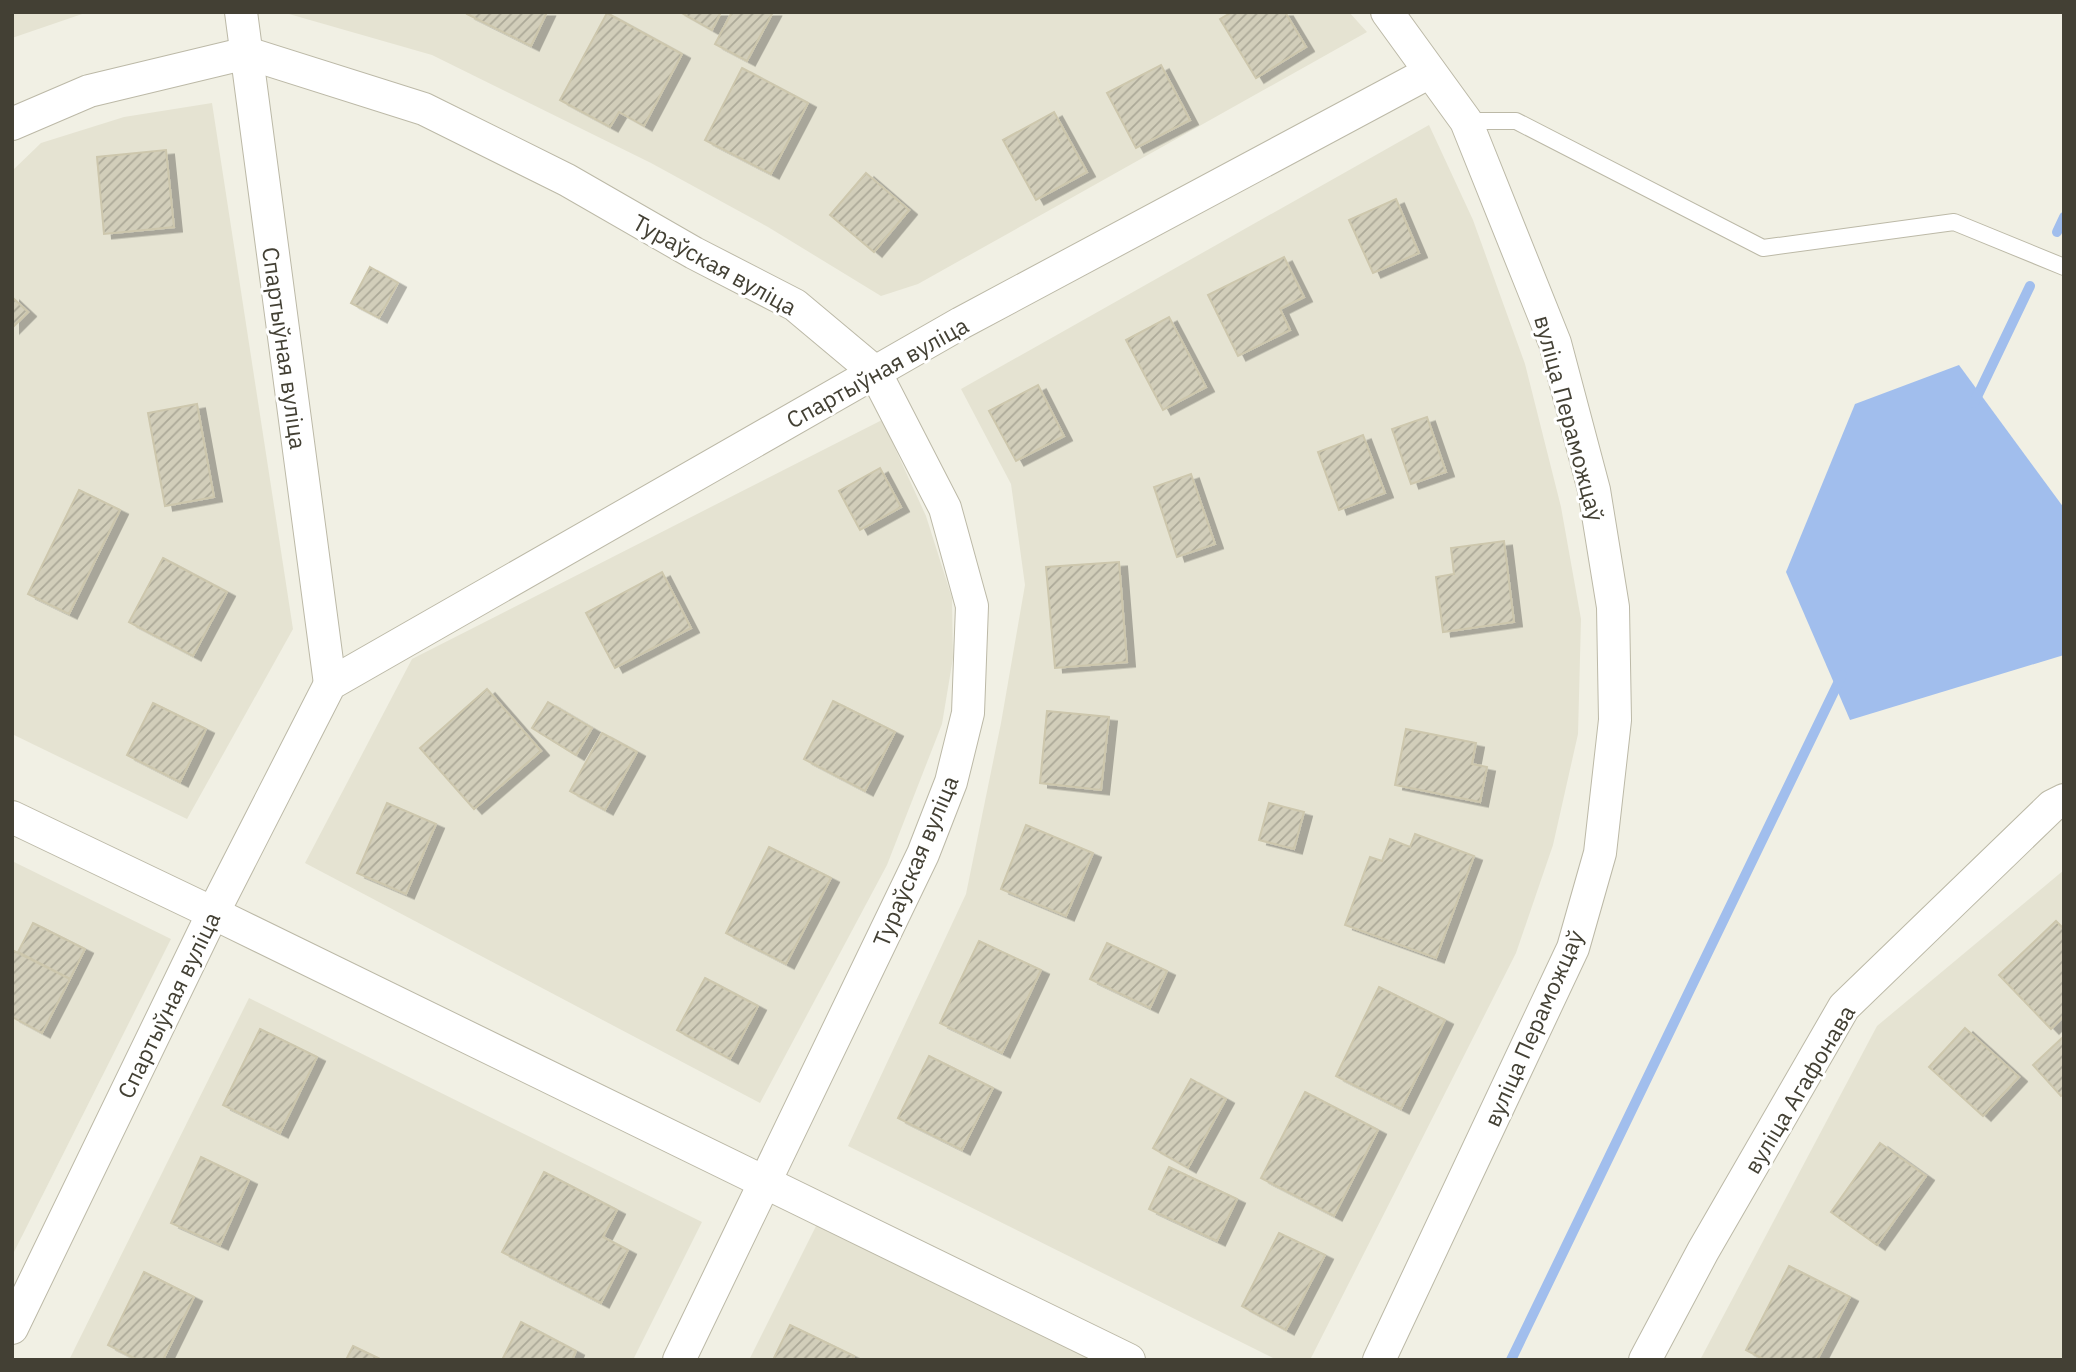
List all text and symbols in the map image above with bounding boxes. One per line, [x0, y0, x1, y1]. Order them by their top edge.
street label: Тураўская вуліца [628, 207, 802, 321]
street label: Спартыўная вуліца [256, 245, 314, 451]
street label: Спартыўная вуліца [781, 309, 973, 435]
street label: вуліца Пераможцаў [1528, 312, 1612, 525]
street label: Тураўская вуліца [865, 771, 965, 951]
street label: Спартыўная вуліца [110, 907, 226, 1103]
street label: вуліца Пераможцаў [1476, 925, 1590, 1131]
street label: вуліца Агафонава [1737, 999, 1861, 1179]

